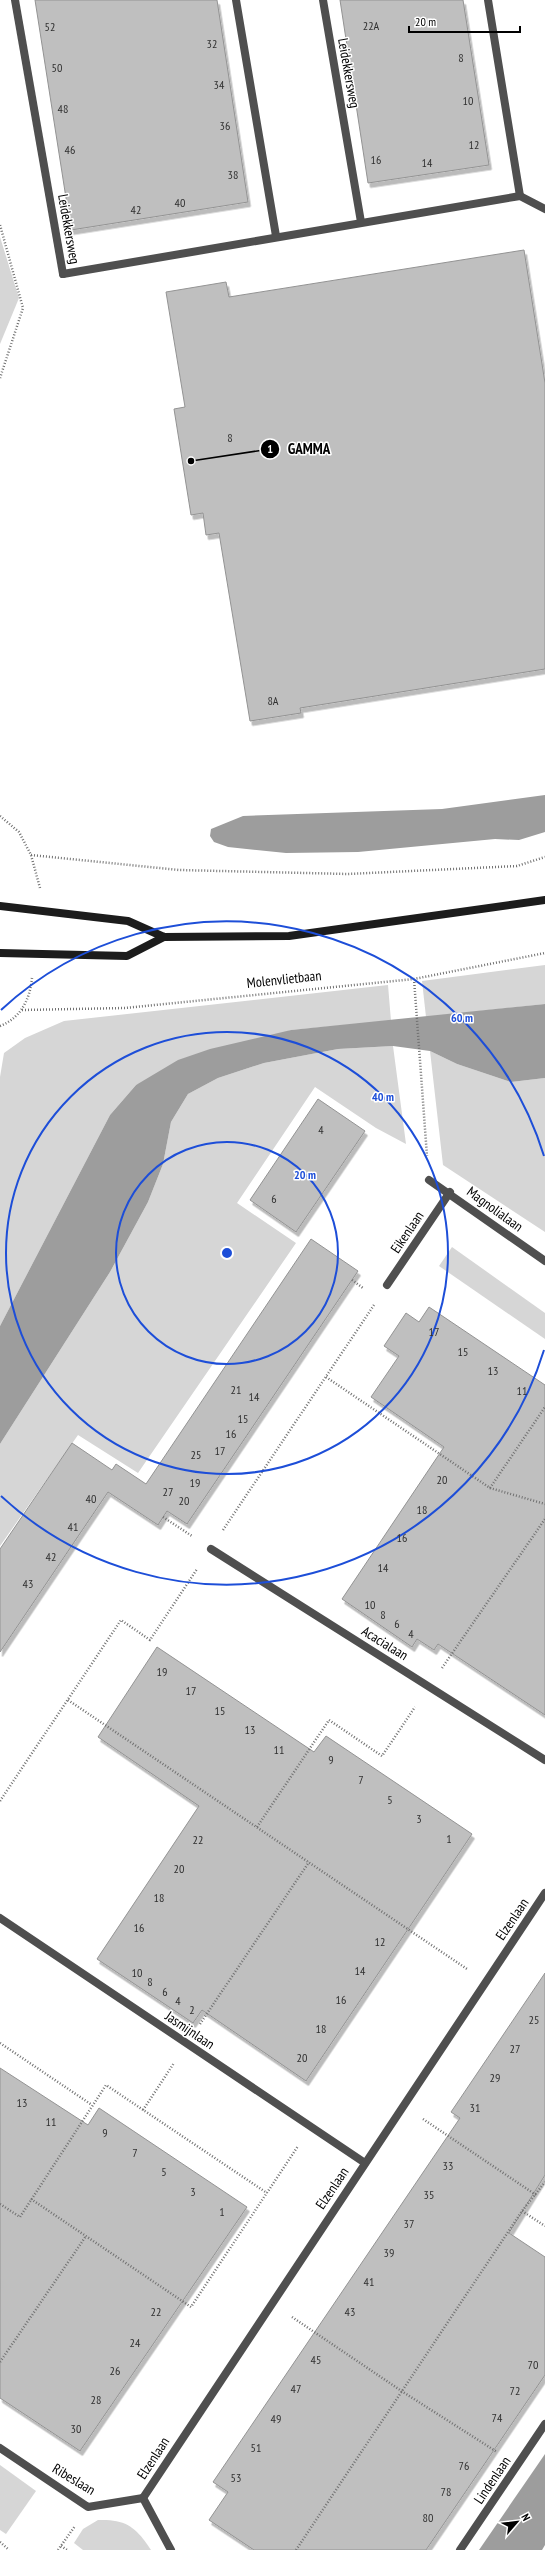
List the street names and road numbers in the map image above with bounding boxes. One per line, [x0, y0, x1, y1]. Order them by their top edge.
street label: Leidekkersweg [334, 37, 364, 109]
street label: Leidekkersweg [54, 193, 84, 265]
street label: Molenvlietbaan [246, 966, 322, 992]
street label: Magnolialaan [463, 1183, 527, 1235]
street label: Eikenlaan [386, 1208, 428, 1256]
street label: Acacialaan [358, 1622, 412, 1664]
street label: Elzenlaan [491, 1895, 533, 1943]
street label: Jasmijnlaan [161, 2006, 218, 2053]
street label: Elzenlaan [311, 2164, 353, 2212]
street label: Elzenlaan [133, 2434, 173, 2482]
street label: Lindenlaan [470, 2453, 514, 2507]
street label: Ribeslaan [49, 2459, 99, 2499]

